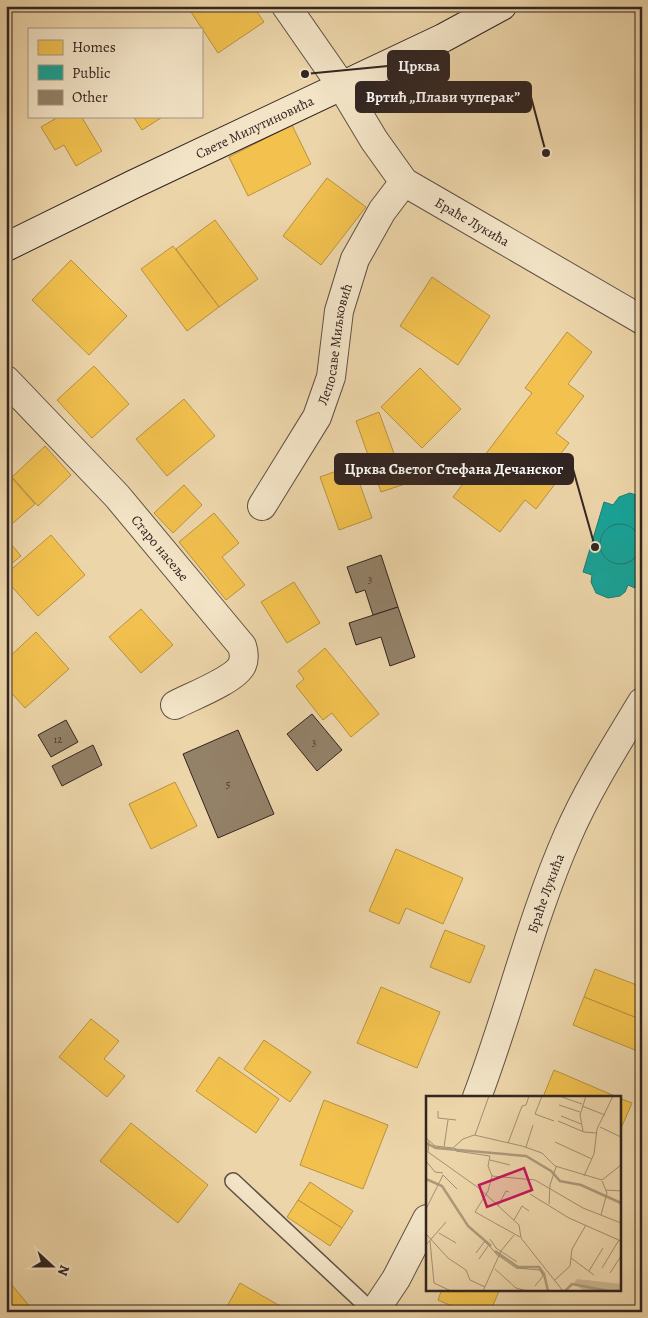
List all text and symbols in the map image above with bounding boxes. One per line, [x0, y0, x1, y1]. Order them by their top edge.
legend [28, 28, 202, 118]
text: Homes [72, 37, 116, 57]
callout: Црква [388, 51, 449, 81]
text: Црква [398, 56, 441, 76]
text: Public [72, 63, 110, 83]
callout: Вртић „Плави чуперак” [356, 82, 531, 112]
text: Other [72, 87, 108, 107]
text: Вртић „Плави чуперак” [366, 87, 520, 107]
street label: Свете Милутиновића [193, 91, 317, 164]
street label: Браће Лукића [431, 193, 513, 251]
street label: Лепосаве Миљковић [313, 281, 357, 408]
callout: Црква Светог Стефана Дечанског [335, 454, 573, 484]
text: Црква Светог Стефана Дечанског [345, 459, 564, 479]
street label: Старо насеље [127, 511, 193, 585]
house number: 3 [368, 572, 372, 587]
house number: 12 [54, 732, 63, 747]
house number: 3 [312, 735, 316, 750]
house number: 5 [226, 777, 231, 792]
street label: Браће Лукића [523, 850, 569, 936]
inset map [426, 1096, 620, 1290]
north arrow [28, 1240, 78, 1290]
text: N [53, 1262, 74, 1279]

